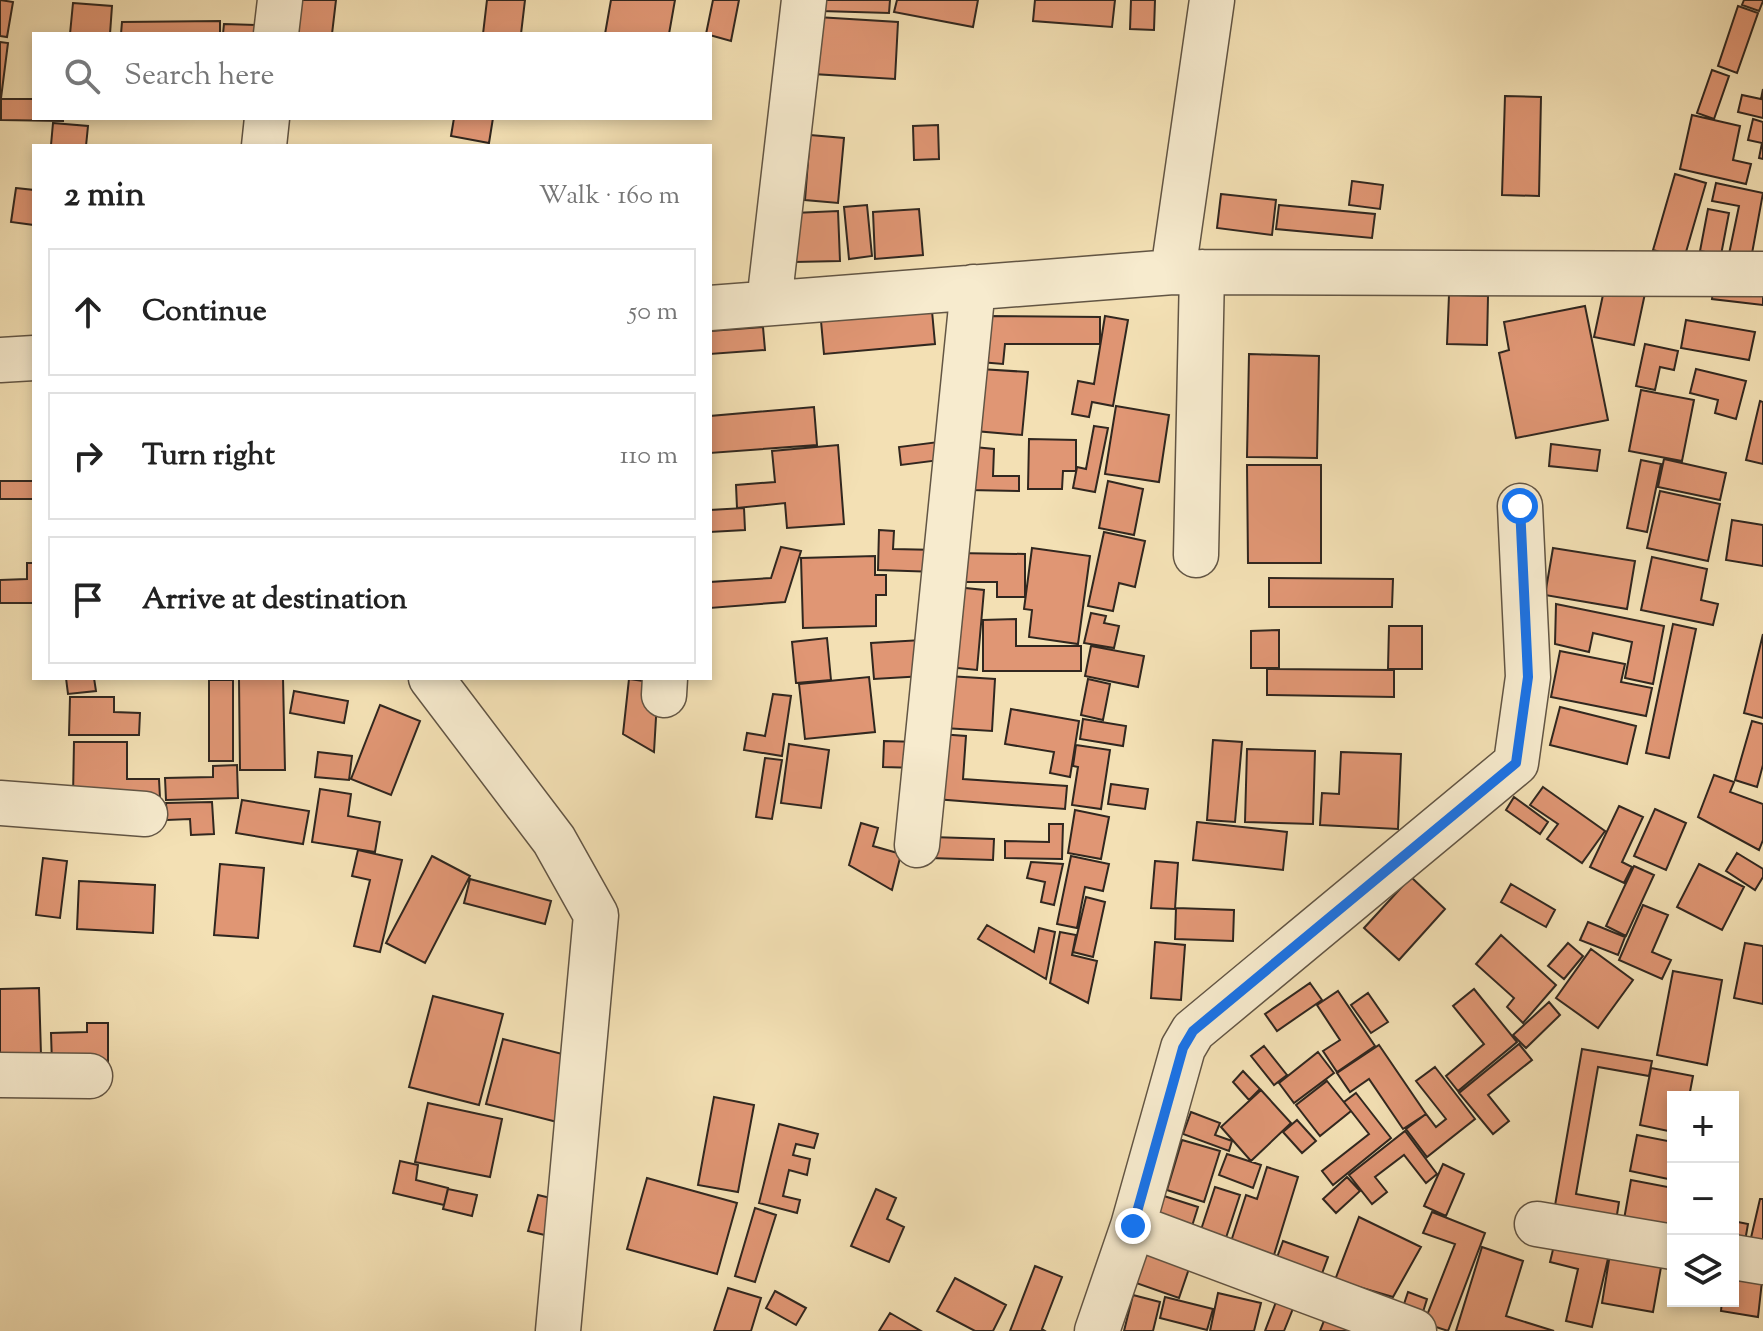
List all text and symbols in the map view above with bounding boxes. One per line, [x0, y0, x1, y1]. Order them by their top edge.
search box [32, 32, 712, 120]
icon: search [60, 54, 104, 98]
text: Search here [124, 55, 274, 98]
text: 2 min [64, 172, 145, 221]
text: Walk · 160 m [539, 178, 680, 215]
icon: ahead [66, 290, 110, 334]
text: Continue [142, 291, 267, 334]
text: 50 m [628, 294, 678, 331]
icon: right [66, 434, 110, 478]
text: Turn right [142, 435, 275, 478]
text: 110 m [620, 438, 678, 475]
route start [1502, 488, 1538, 524]
icon: arrive [66, 578, 110, 622]
text: Arrive at destination [142, 579, 407, 622]
map controls [1667, 1091, 1739, 1307]
button: + [1667, 1091, 1739, 1163]
button: − [1667, 1163, 1739, 1235]
route end [1115, 1208, 1151, 1244]
button: layers [1667, 1235, 1739, 1307]

